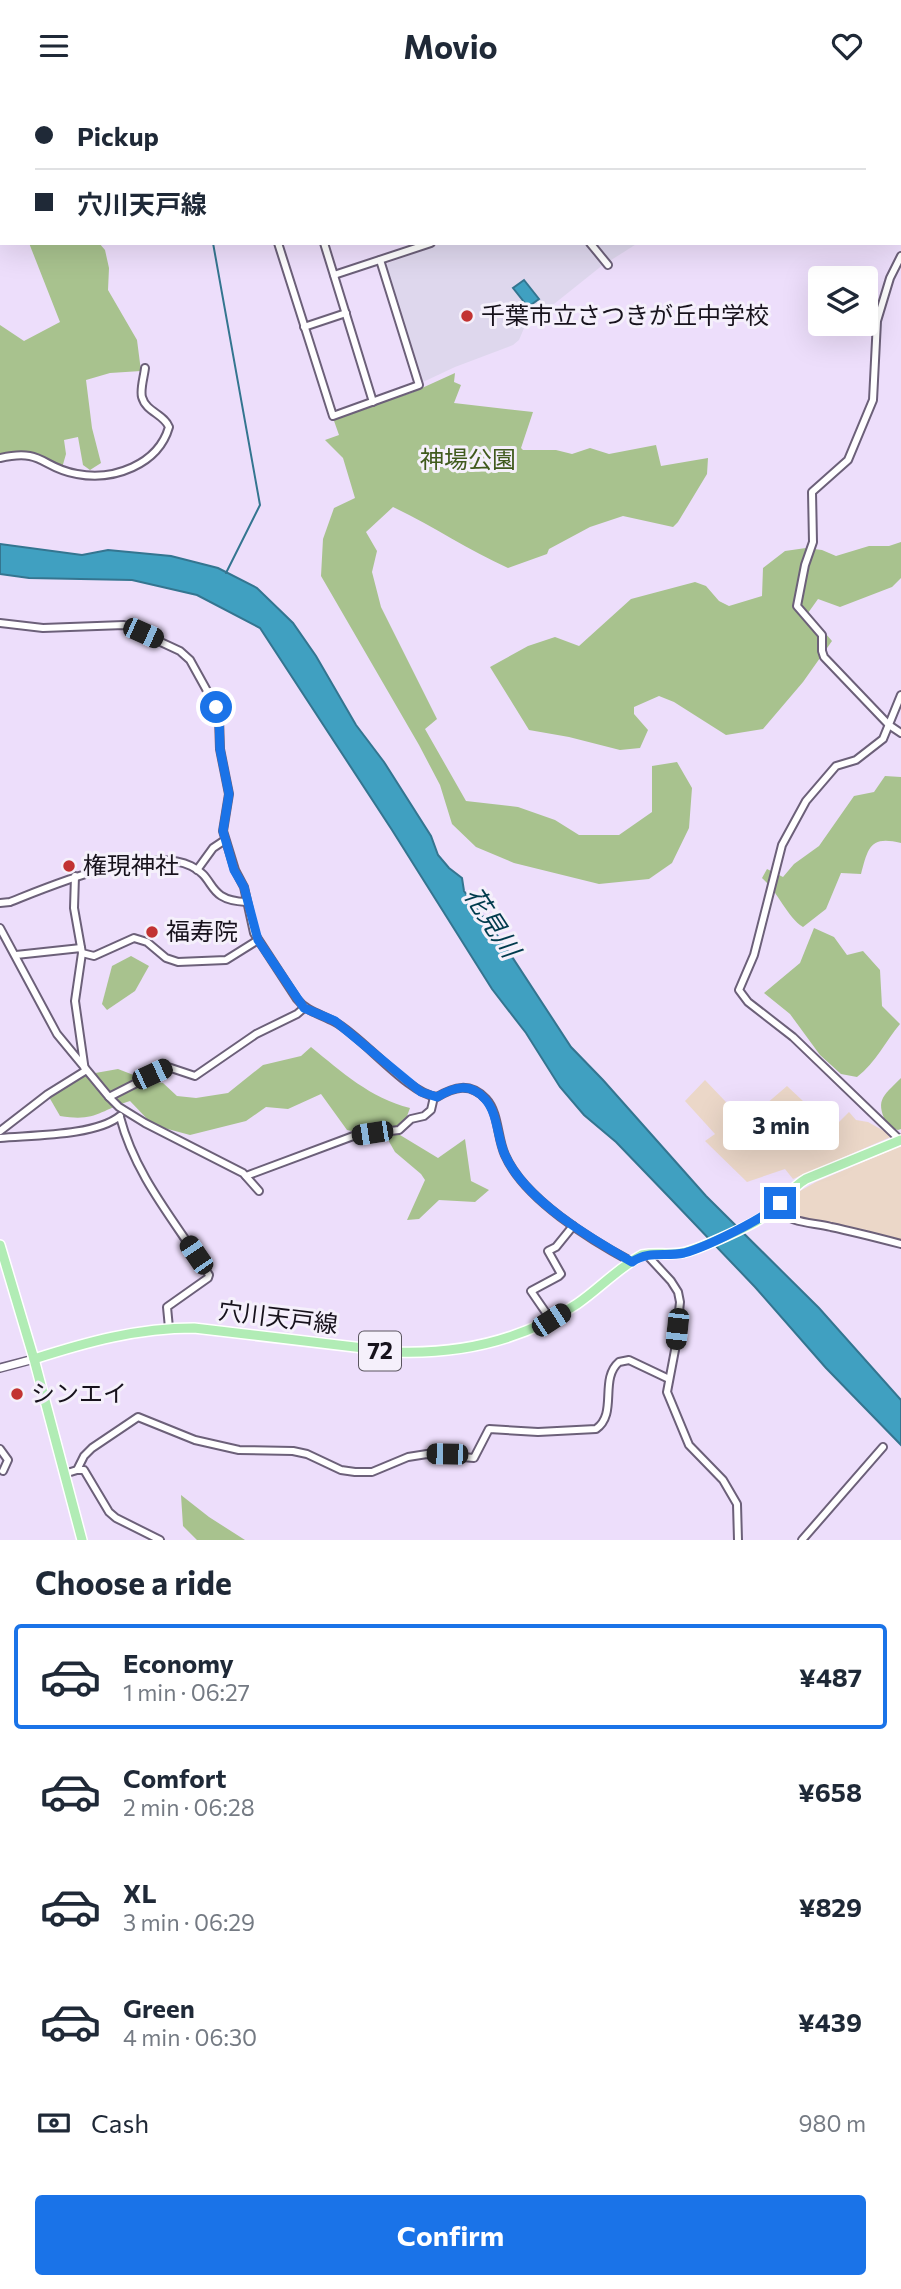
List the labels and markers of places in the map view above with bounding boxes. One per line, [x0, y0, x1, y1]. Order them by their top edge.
place label: 千葉市立さつきが丘中学校 [481, 300, 769, 329]
marker: 千葉市立さつきが丘中学校 [459, 308, 475, 324]
place label: 権現神社 [83, 850, 179, 879]
marker: 権現神社 [61, 858, 77, 874]
place label: 福寿院 [166, 916, 238, 945]
marker: 福寿院 [144, 924, 160, 940]
place label: シンエイ [31, 1378, 127, 1407]
marker: シンエイ [9, 1386, 25, 1402]

